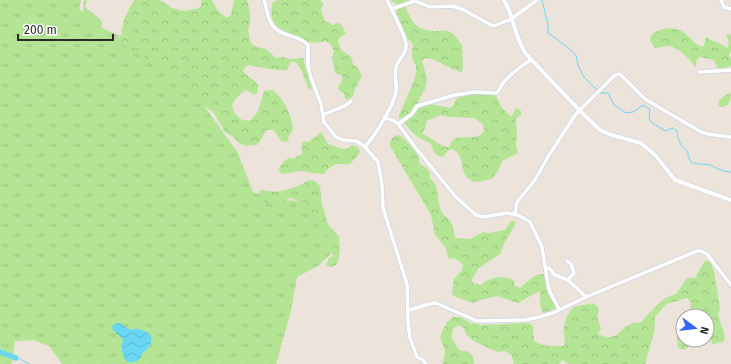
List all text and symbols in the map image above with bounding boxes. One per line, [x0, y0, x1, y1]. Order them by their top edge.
scale bar [18, 16, 113, 42]
text: 200 m [24, 23, 57, 37]
north arrow [675, 308, 715, 348]
text: N [697, 325, 711, 336]

